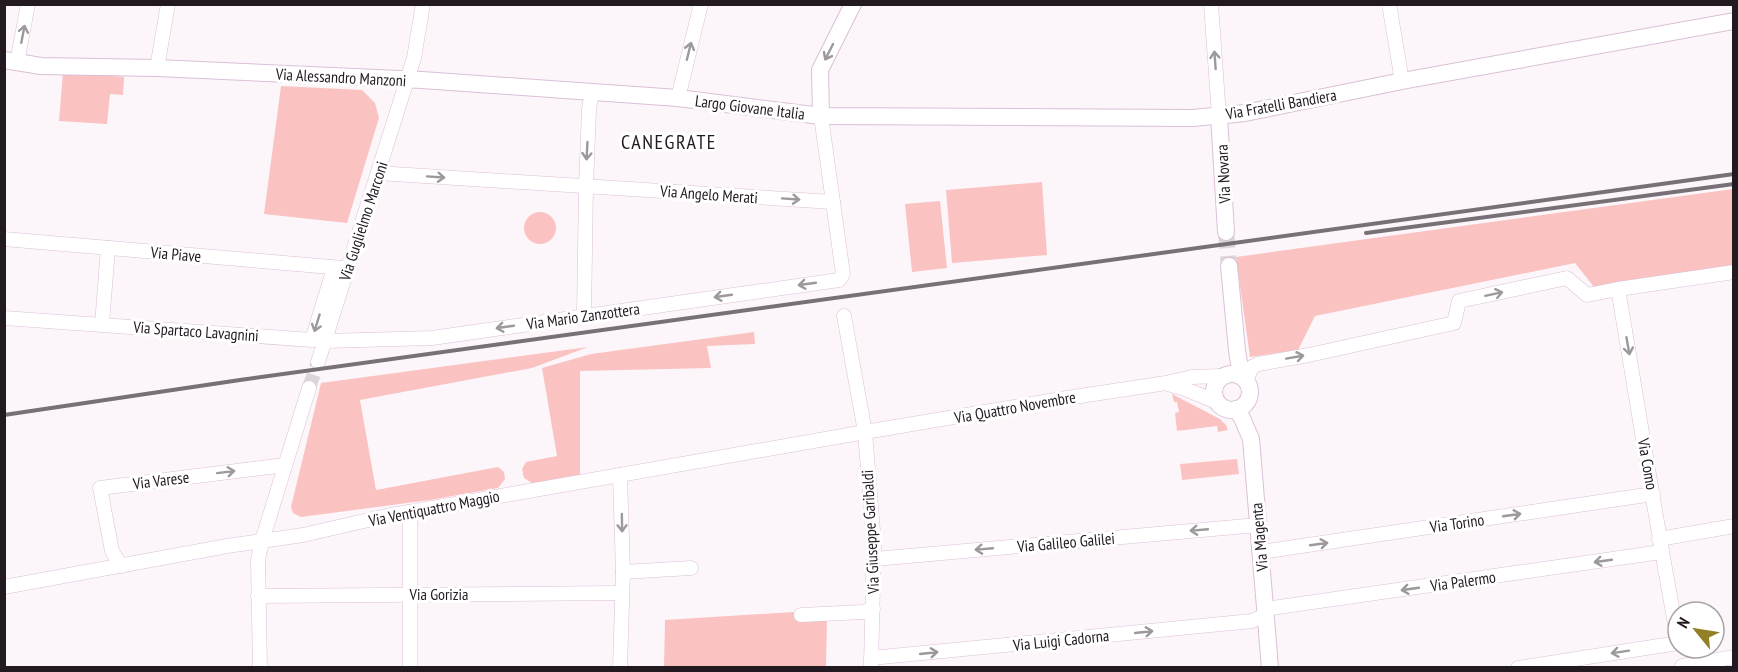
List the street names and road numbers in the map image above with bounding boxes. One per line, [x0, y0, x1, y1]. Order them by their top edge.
street label: Via Alessandro Manzoni [274, 64, 407, 90]
street label: Via Fratelli Bandiera [1223, 84, 1338, 124]
street label: Largo Giovane Italia [694, 90, 806, 124]
street label: Via Novara [1211, 144, 1235, 205]
street label: Via Guglielmo Marconi [334, 159, 392, 284]
street label: Via Angelo Merati [659, 181, 759, 207]
street label: Via Piave [149, 242, 202, 266]
street label: Via Mario Zanzottera [524, 298, 641, 334]
street label: Via Spartaco Lavagnini [132, 317, 259, 345]
street label: Via Quattro Novembre [952, 386, 1077, 428]
street label: Via Como [1633, 436, 1662, 491]
street label: Via Varese [131, 467, 190, 493]
street label: Via Giuseppe Garibaldi [857, 469, 883, 596]
street label: Via Ventiquattro Maggio [366, 485, 501, 531]
street label: Via Magenta [1246, 502, 1272, 573]
street label: Via Torino [1428, 509, 1485, 537]
street label: Via Galileo Galilei [1015, 528, 1116, 556]
street label: Via Palermo [1428, 566, 1497, 596]
street label: Via Gorizia [409, 584, 468, 604]
street label: Via Luigi Cadorna [1011, 625, 1110, 655]

